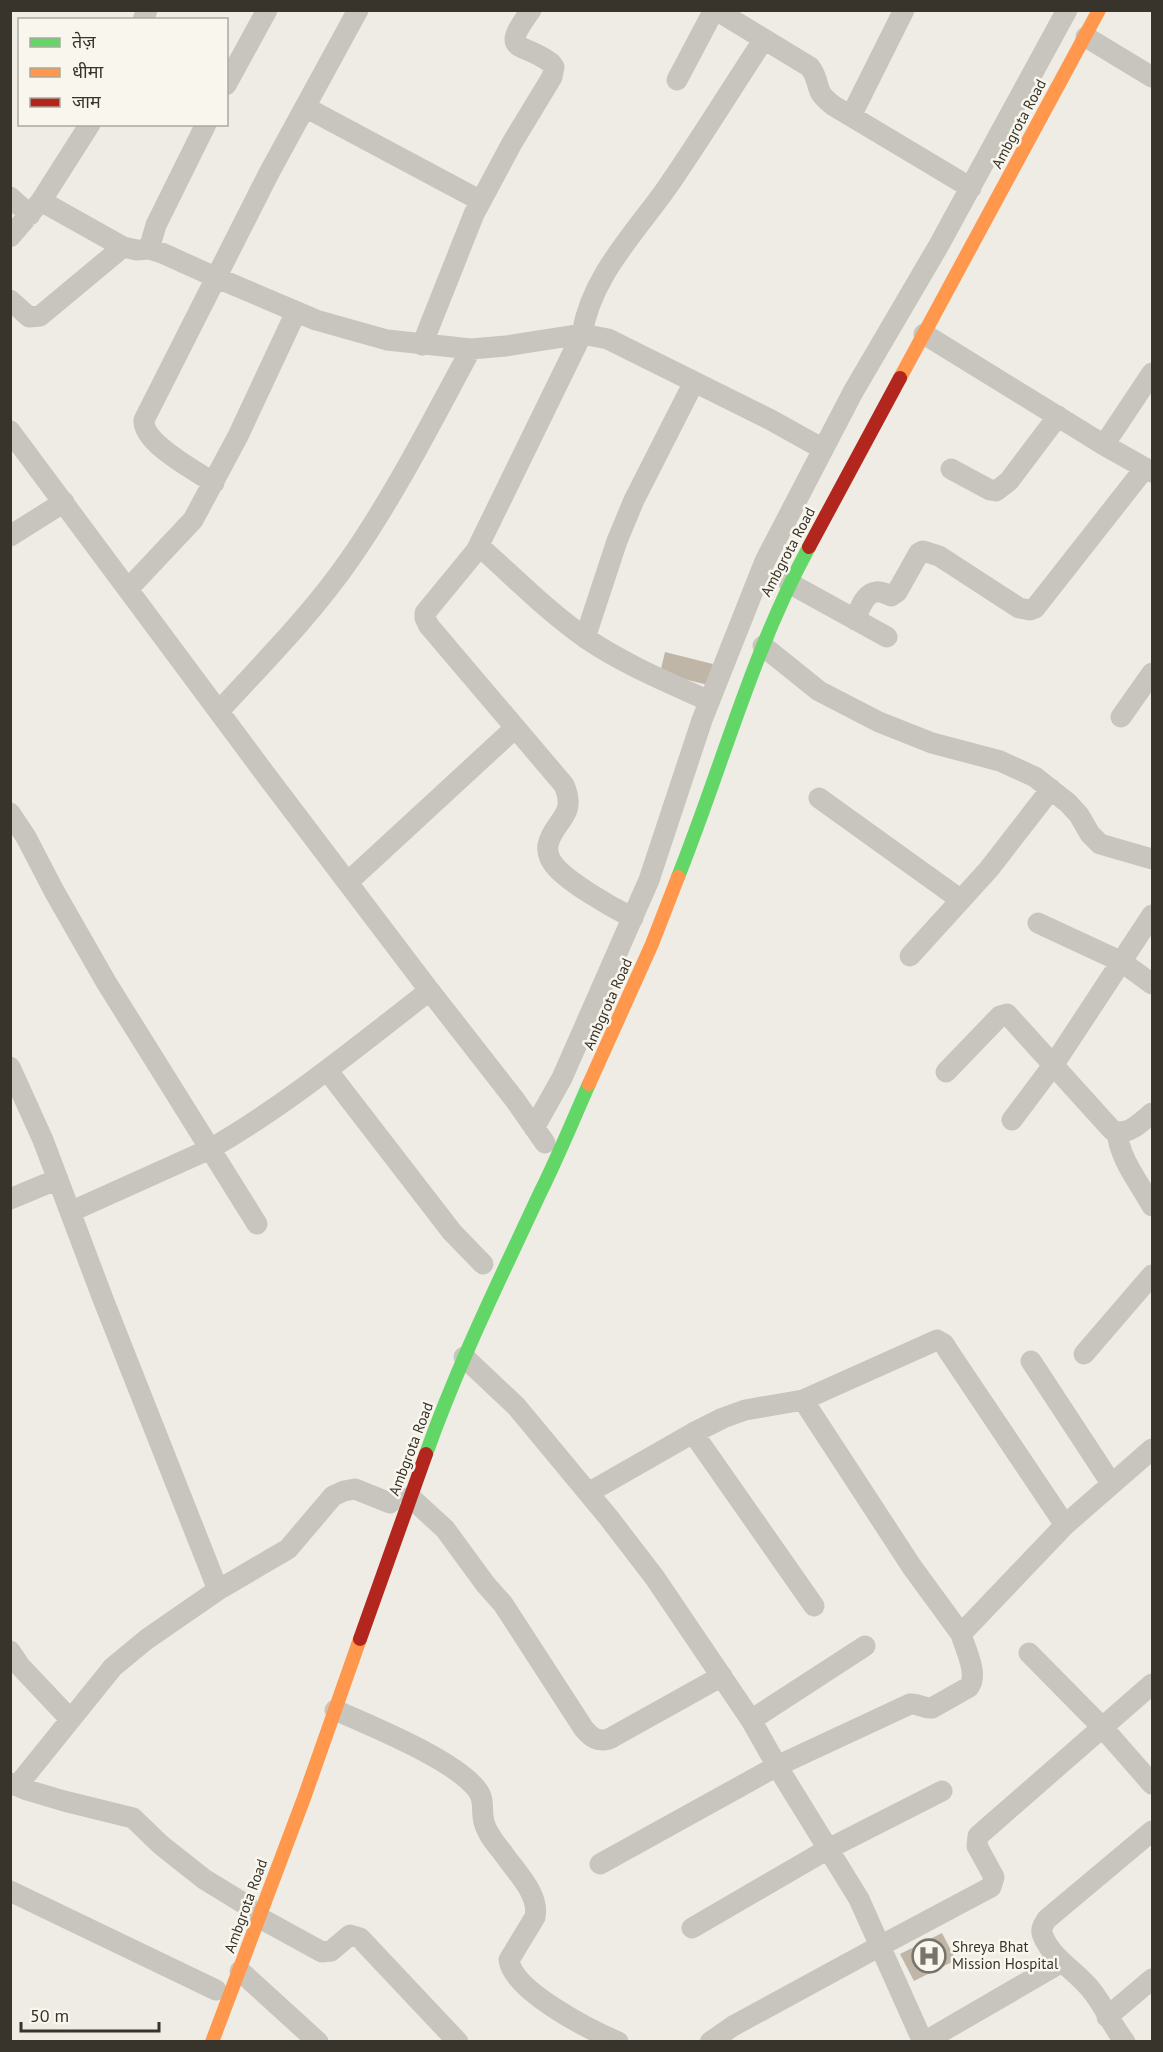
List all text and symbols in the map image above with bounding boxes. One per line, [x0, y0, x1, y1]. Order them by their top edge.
legend [18, 18, 228, 126]
text: तेज़ [72, 30, 96, 53]
text: धीमा [72, 60, 103, 83]
street label: Ambgrota Road [987, 76, 1050, 172]
text: जाम [72, 90, 102, 113]
street label: Ambgrota Road [756, 504, 819, 600]
street label: Ambgrota Road [579, 955, 636, 1053]
street label: Ambgrota Road [384, 1399, 437, 1498]
street label: Ambgrota Road [220, 1856, 271, 1955]
place label: Shreya Bhat Mission Hospital [952, 1937, 1059, 1973]
hospital icon: Shreya Bhat Mission Hospital [911, 1938, 947, 1974]
scale bar [21, 1995, 159, 2033]
text: 50 m [30, 2004, 69, 2027]

